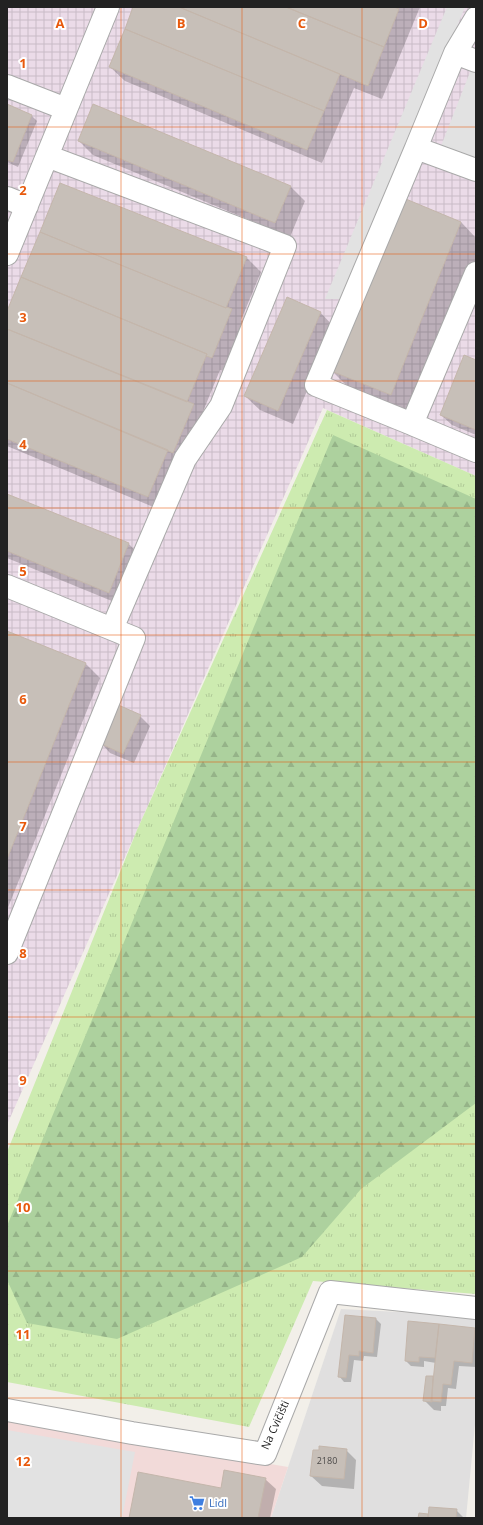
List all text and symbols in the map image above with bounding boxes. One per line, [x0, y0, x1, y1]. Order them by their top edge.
text: A [56, 14, 65, 32]
text: B [177, 14, 186, 32]
text: C [298, 14, 306, 32]
text: D [418, 14, 428, 32]
text: 1 [19, 54, 27, 72]
text: 2 [19, 181, 27, 199]
text: 3 [19, 308, 27, 326]
text: 4 [19, 435, 27, 453]
text: 5 [19, 562, 27, 580]
text: 6 [19, 690, 27, 708]
text: 7 [19, 817, 27, 835]
text: 8 [19, 944, 27, 962]
text: 9 [19, 1071, 27, 1089]
text: 10 [16, 1198, 30, 1216]
text: 11 [16, 1325, 30, 1343]
street label: Na Cvičišti [257, 1398, 292, 1452]
text: 12 [16, 1452, 31, 1470]
house number: 2180 [317, 1454, 337, 1467]
supermarket icon: Lidl [188, 1494, 206, 1512]
place label: Lidl [209, 1495, 227, 1510]

